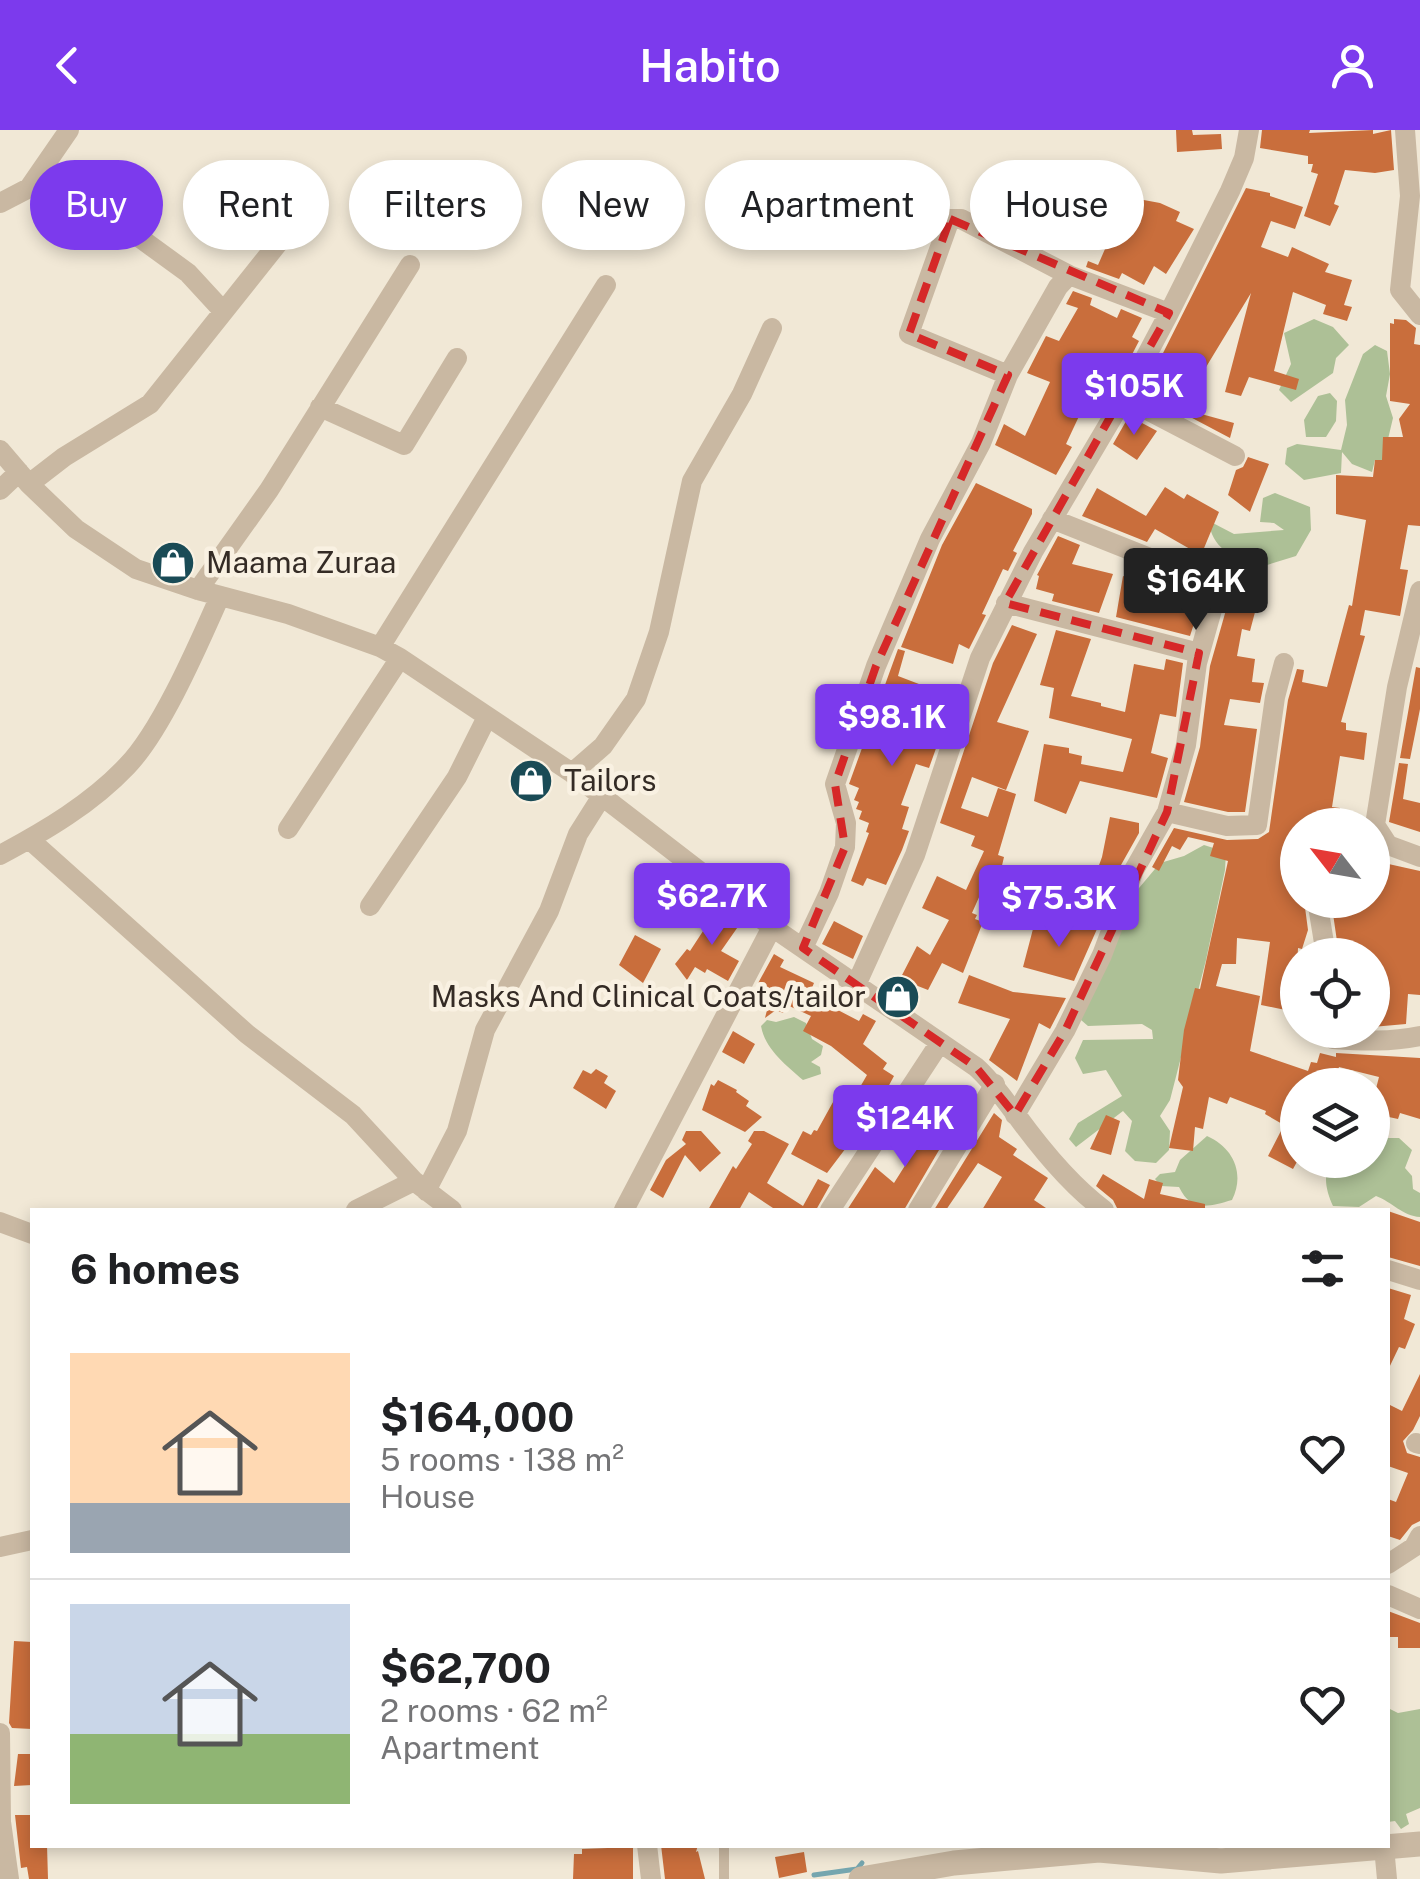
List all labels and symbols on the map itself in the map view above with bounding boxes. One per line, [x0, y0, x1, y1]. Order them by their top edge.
pin: $105K [1064, 353, 1204, 438]
shop icon: Maama Zuraa [150, 540, 196, 586]
place label: Maama Zuraa [206, 544, 396, 580]
pin: $164K [1126, 548, 1266, 633]
pin: $98.1K [811, 684, 973, 769]
shop icon: Tailors [508, 758, 554, 804]
place label: Tailors [564, 762, 656, 798]
north arrow [1280, 808, 1390, 918]
pin: $62.7K [631, 863, 793, 948]
pin: $75.3K [978, 865, 1140, 950]
shop icon: Masks And Clinical Coats/tailor [875, 974, 921, 1020]
place label: Masks And Clinical Coats/tailor [431, 978, 866, 1014]
pin: $124K [835, 1085, 975, 1170]

